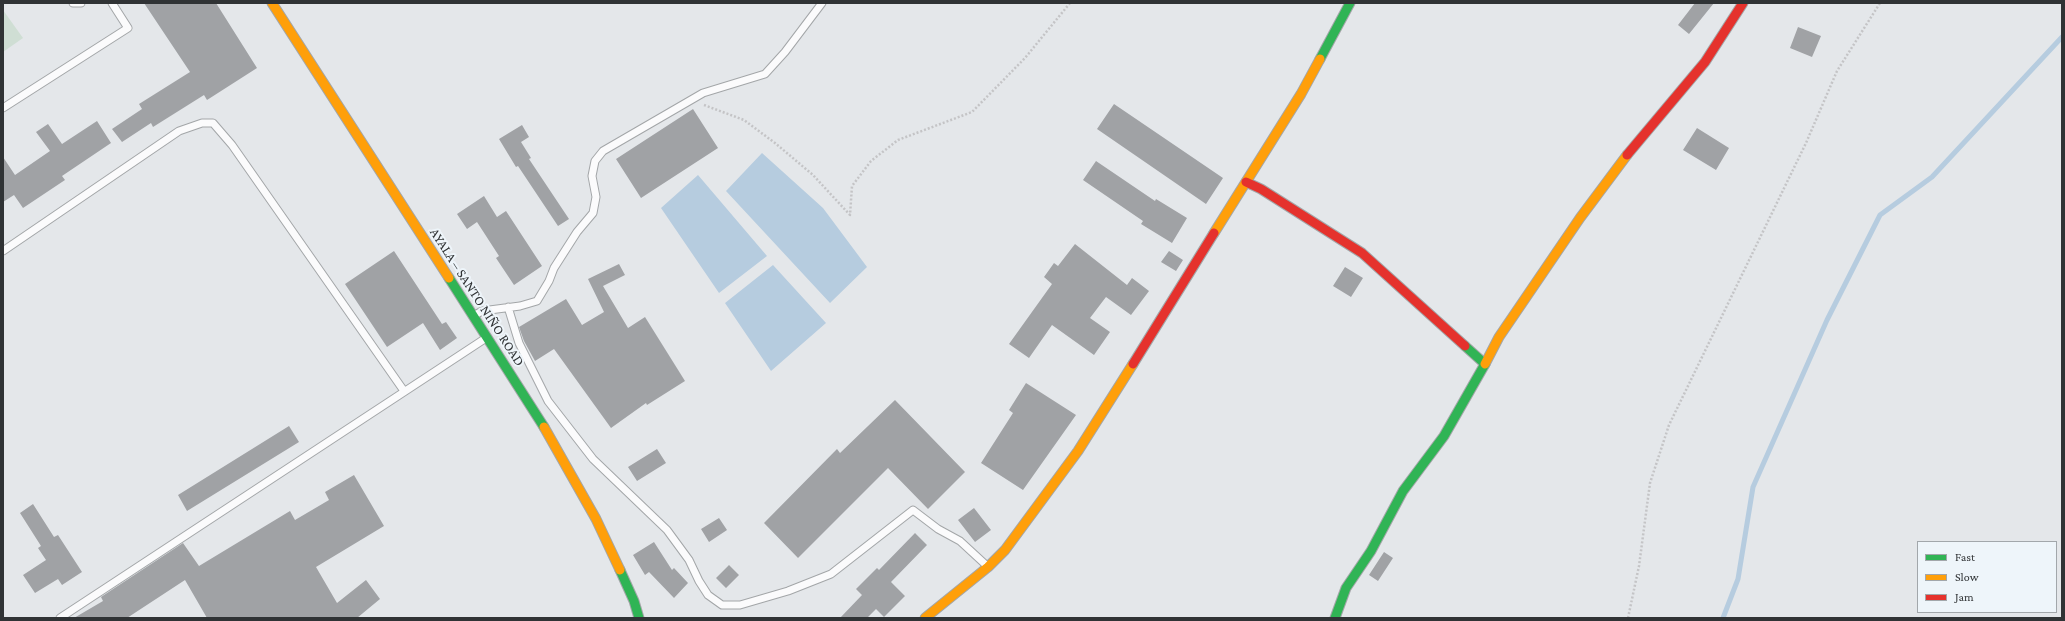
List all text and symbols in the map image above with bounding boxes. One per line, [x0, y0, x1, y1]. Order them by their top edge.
street label: AYALA – SANTO NIÑO ROAD [426, 225, 528, 369]
legend [1917, 541, 2057, 613]
text: Fast [1955, 550, 1975, 564]
text: Slow [1955, 570, 1979, 584]
text: Jam [1955, 590, 1974, 604]

